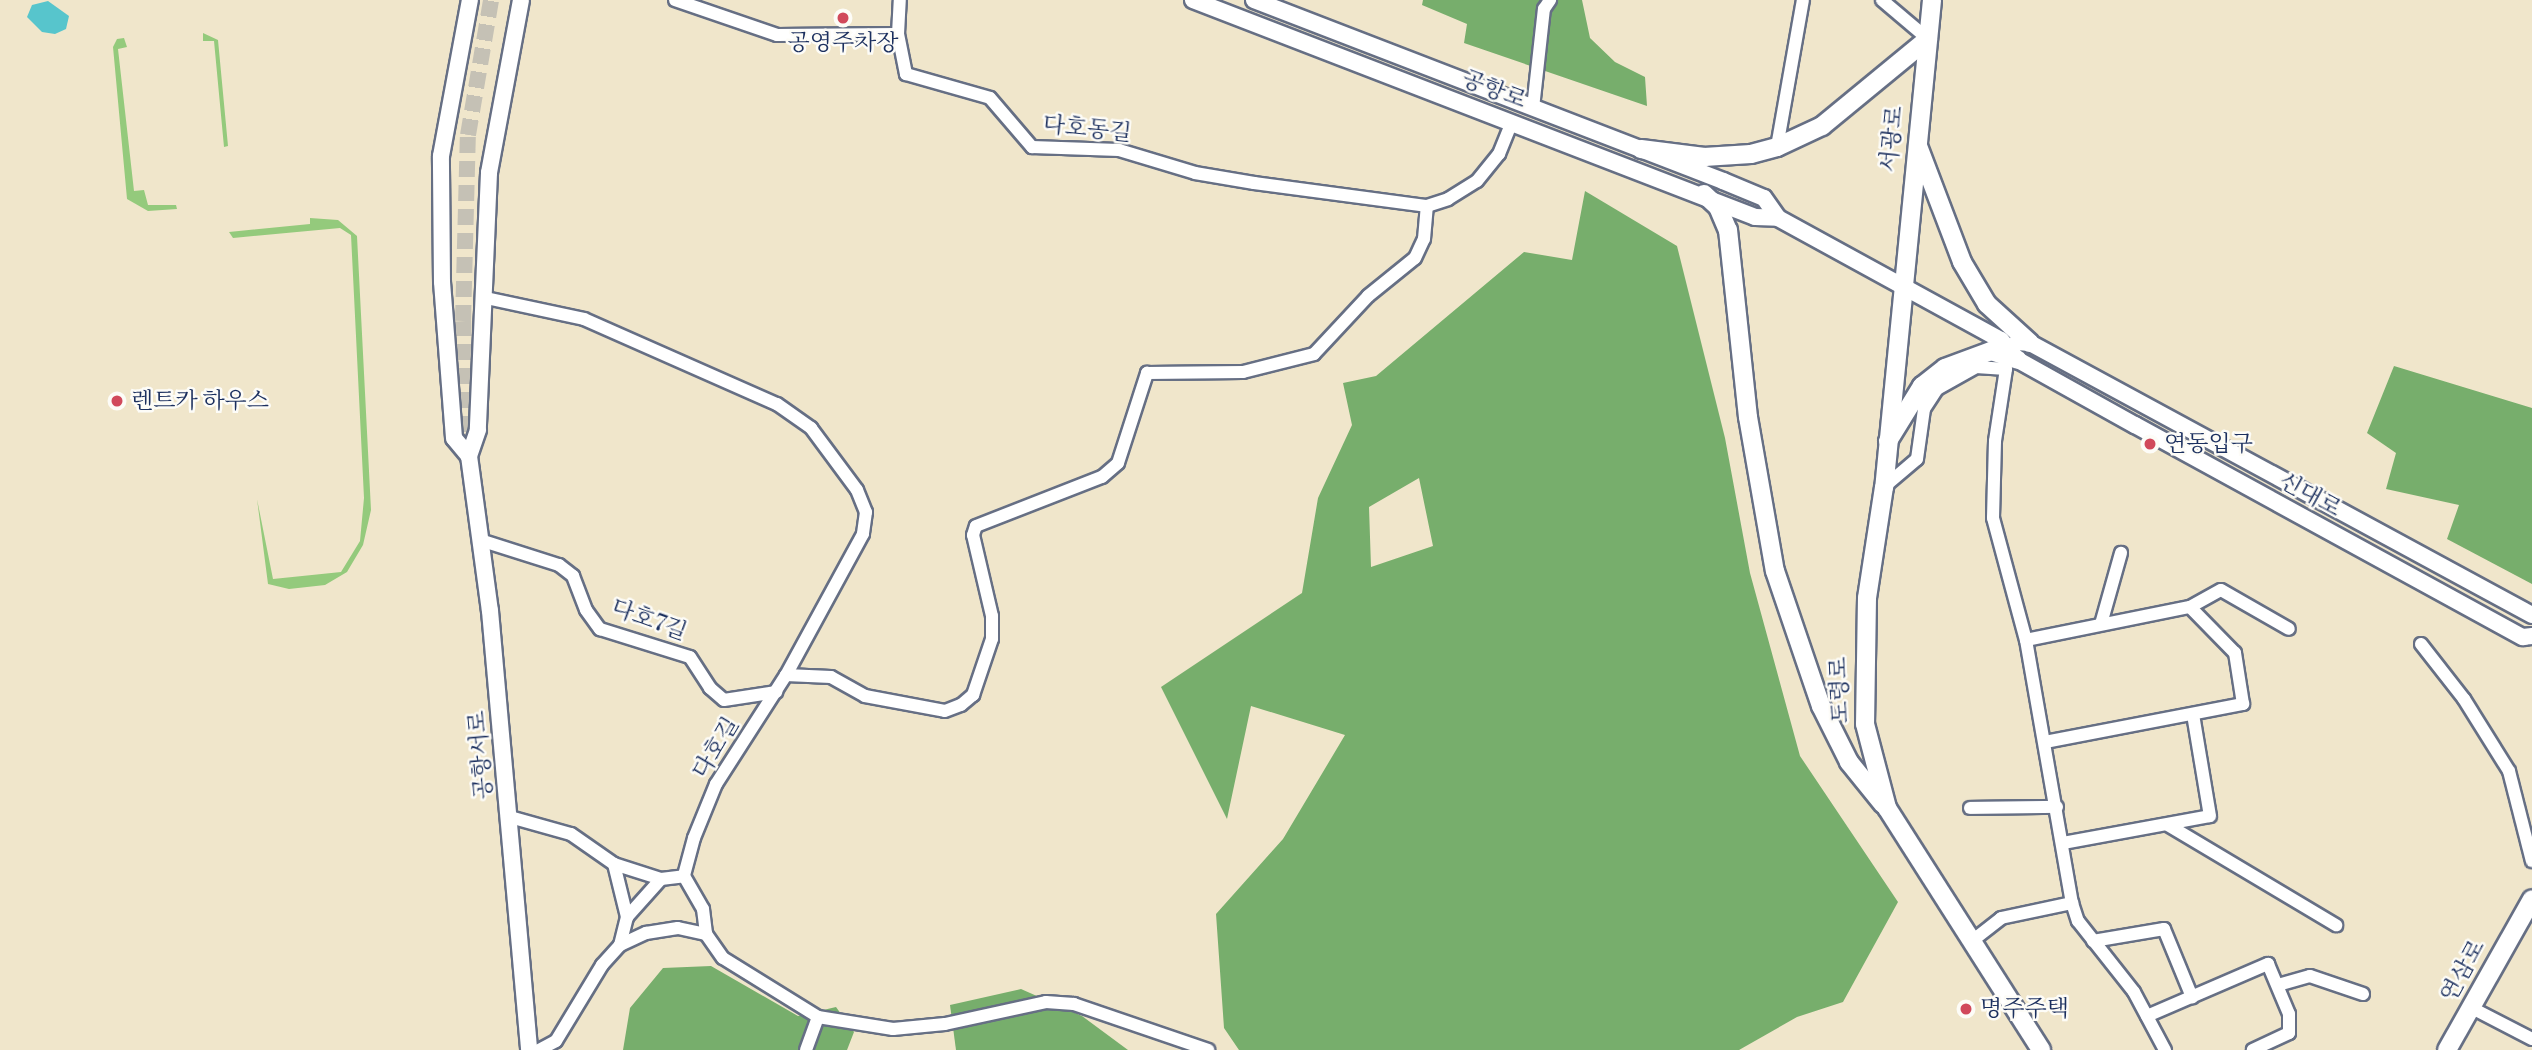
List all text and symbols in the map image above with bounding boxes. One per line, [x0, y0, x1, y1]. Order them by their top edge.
marker: 공영주차장 [835, 10, 851, 26]
place label: 공영주차장 [787, 29, 899, 57]
street label: 공항로 [1458, 65, 1530, 115]
street label: 서광로 [1875, 104, 1909, 174]
street label: 다호동길 [1041, 111, 1133, 147]
place label: 렌트카 하우스 [131, 387, 269, 415]
marker: 렌트카 하우스 [109, 393, 125, 409]
place label: 연동입구 [2164, 430, 2253, 458]
marker: 연동입구 [2142, 436, 2158, 452]
street label: 신대로 [2274, 467, 2346, 523]
street label: 다호7길 [608, 594, 690, 646]
street label: 도령로 [1825, 656, 1855, 724]
street label: 공항서로 [463, 710, 499, 800]
street label: 다호길 [687, 712, 745, 784]
street label: 연삼로 [2435, 935, 2491, 1007]
place label: 명주주택 [1980, 995, 2069, 1023]
marker: 명주주택 [1958, 1001, 1974, 1017]

